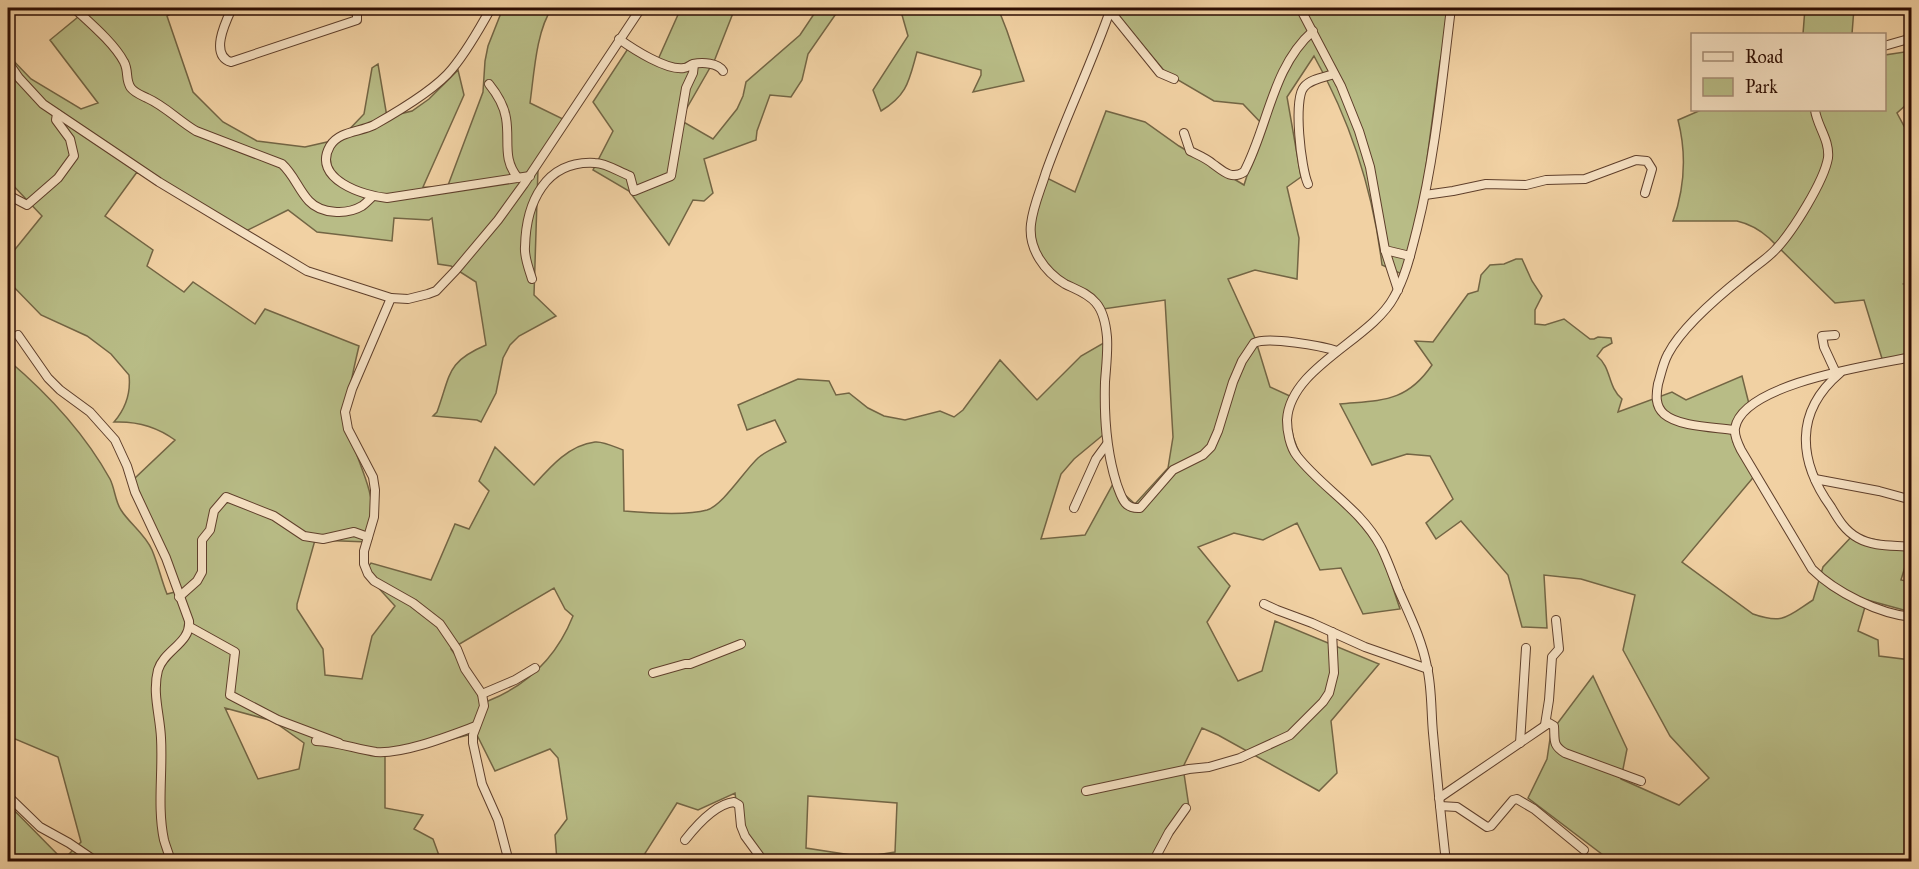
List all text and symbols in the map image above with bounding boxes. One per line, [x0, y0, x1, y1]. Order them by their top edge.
legend [1691, 33, 1886, 111]
text: Road [1745, 46, 1783, 68]
text: Park [1745, 76, 1778, 98]

